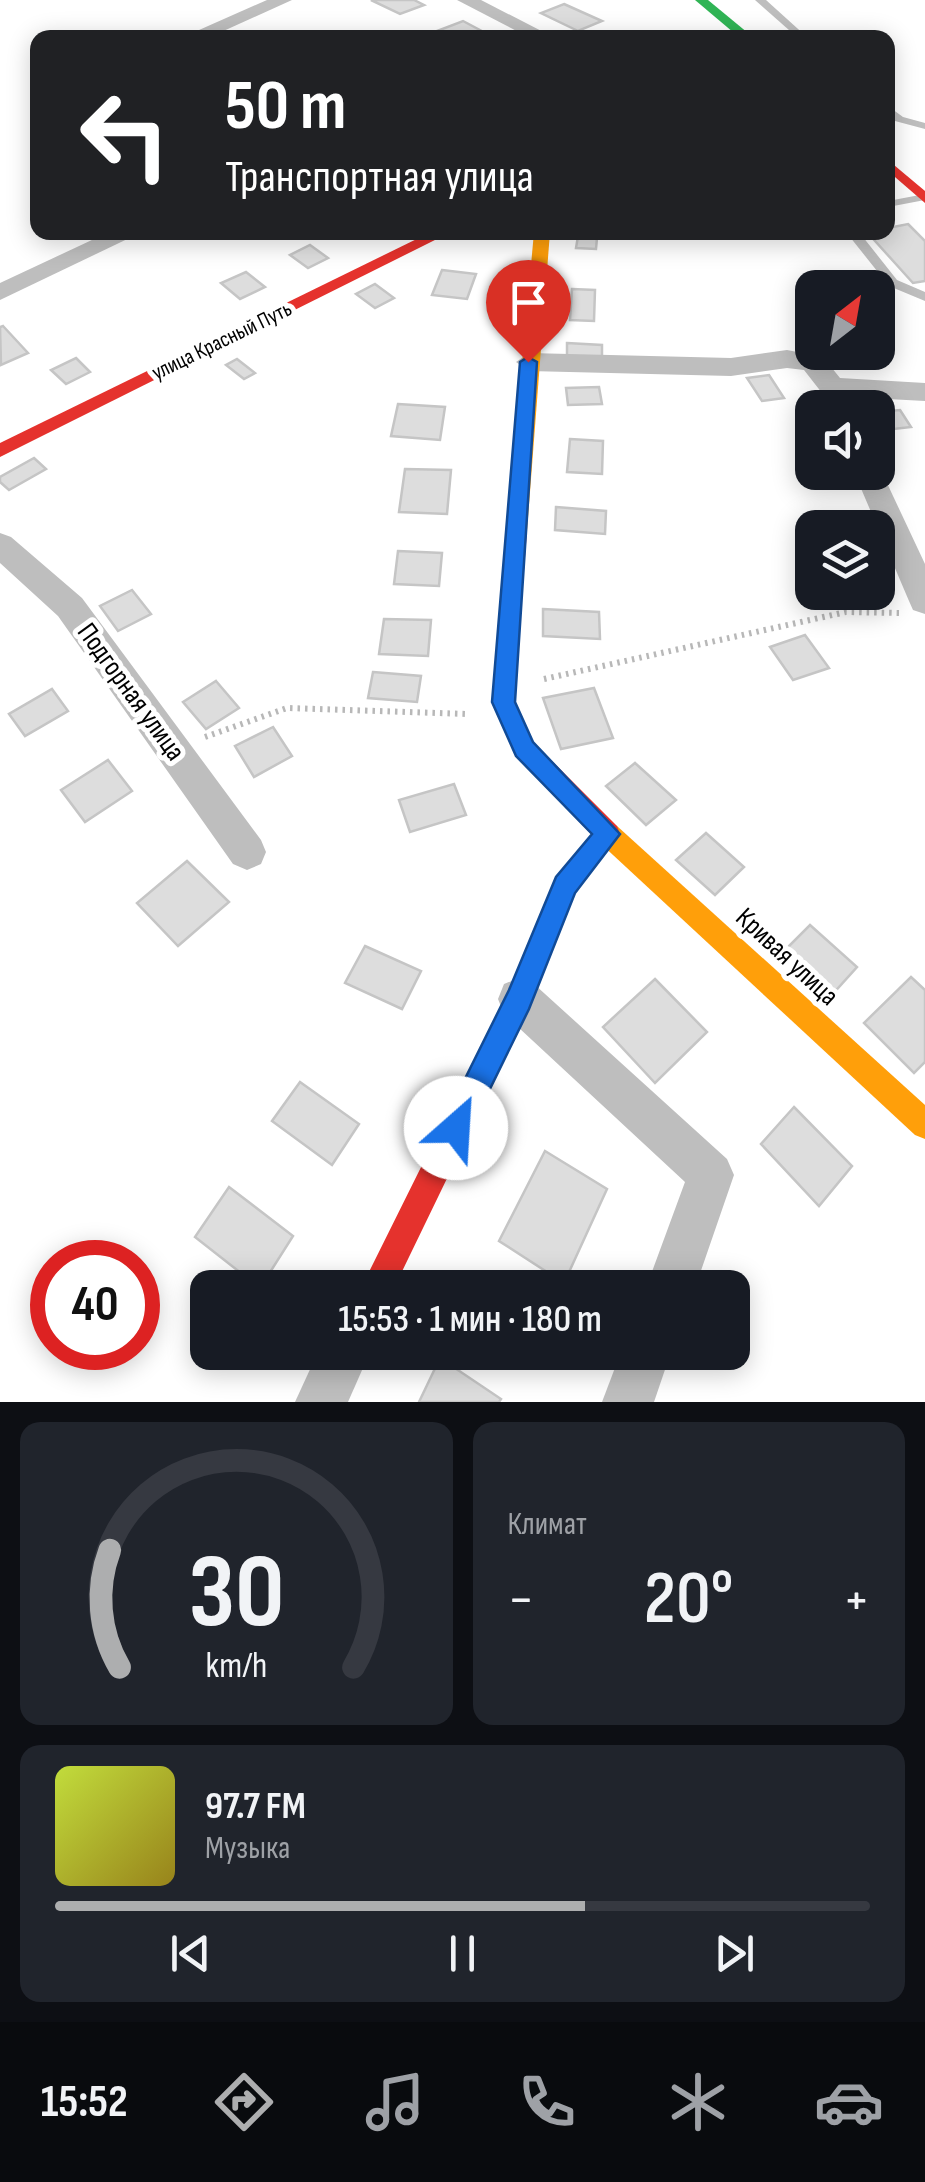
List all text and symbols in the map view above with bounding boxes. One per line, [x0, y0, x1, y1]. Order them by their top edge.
text: 50 m [225, 65, 346, 149]
icon: left [60, 70, 190, 200]
text: Транспортная улица [225, 150, 534, 205]
pin [486, 260, 571, 363]
north arrow [795, 270, 895, 370]
map controls [795, 270, 895, 610]
icon: arrive [501, 275, 556, 330]
street label: улица Красный Путь [147, 295, 297, 387]
button: sound [795, 390, 895, 490]
button: layers [795, 510, 895, 610]
street label: Подгорная улица [70, 617, 192, 767]
street label: Кривая улица [729, 901, 845, 1013]
position arrow [404, 1076, 508, 1180]
speed limit sign: 40 [30, 1240, 160, 1370]
text: 15:53 · 1 мин · 180 m [338, 1297, 602, 1342]
text: Климат [508, 1505, 587, 1544]
text: 30 [188, 1531, 284, 1656]
text: 20° [644, 1554, 734, 1645]
text: − [508, 1567, 534, 1634]
text: + [843, 1567, 870, 1634]
text: km/h [205, 1645, 267, 1688]
text: 97.7 FM [205, 1784, 306, 1829]
text: Музыка [205, 1829, 290, 1868]
icon: previous [163, 1926, 218, 1981]
icon: pause [435, 1926, 490, 1981]
icon: next [707, 1926, 762, 1981]
icon: directions [209, 2067, 279, 2137]
icon: music [360, 2067, 430, 2137]
icon: phone [512, 2067, 582, 2137]
icon: climate [663, 2067, 733, 2137]
icon: car [814, 2067, 884, 2137]
text: 15:52 [41, 2075, 128, 2130]

